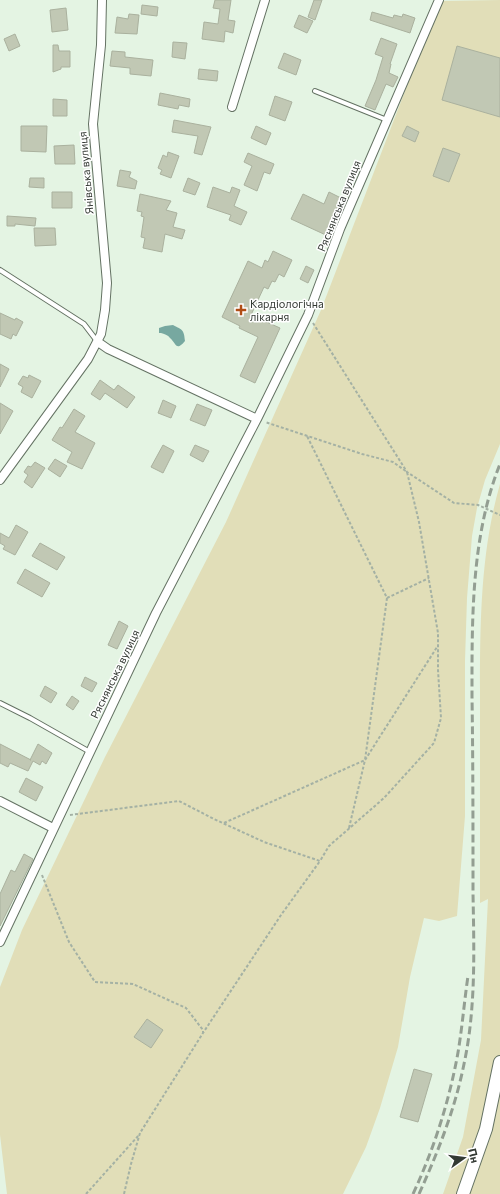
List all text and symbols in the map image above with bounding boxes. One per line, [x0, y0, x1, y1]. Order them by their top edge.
street label: Янівська вулиця [75, 131, 96, 215]
street label: Ряснянська вулиця [314, 158, 363, 253]
place label: Кардіологічна лікарня [250, 297, 324, 323]
marker: Кардіологічна лікарня [235, 304, 247, 316]
street label: Ряснянська вулиця [87, 627, 142, 720]
north arrow [444, 1138, 484, 1178]
text: Пн [466, 1147, 482, 1164]

